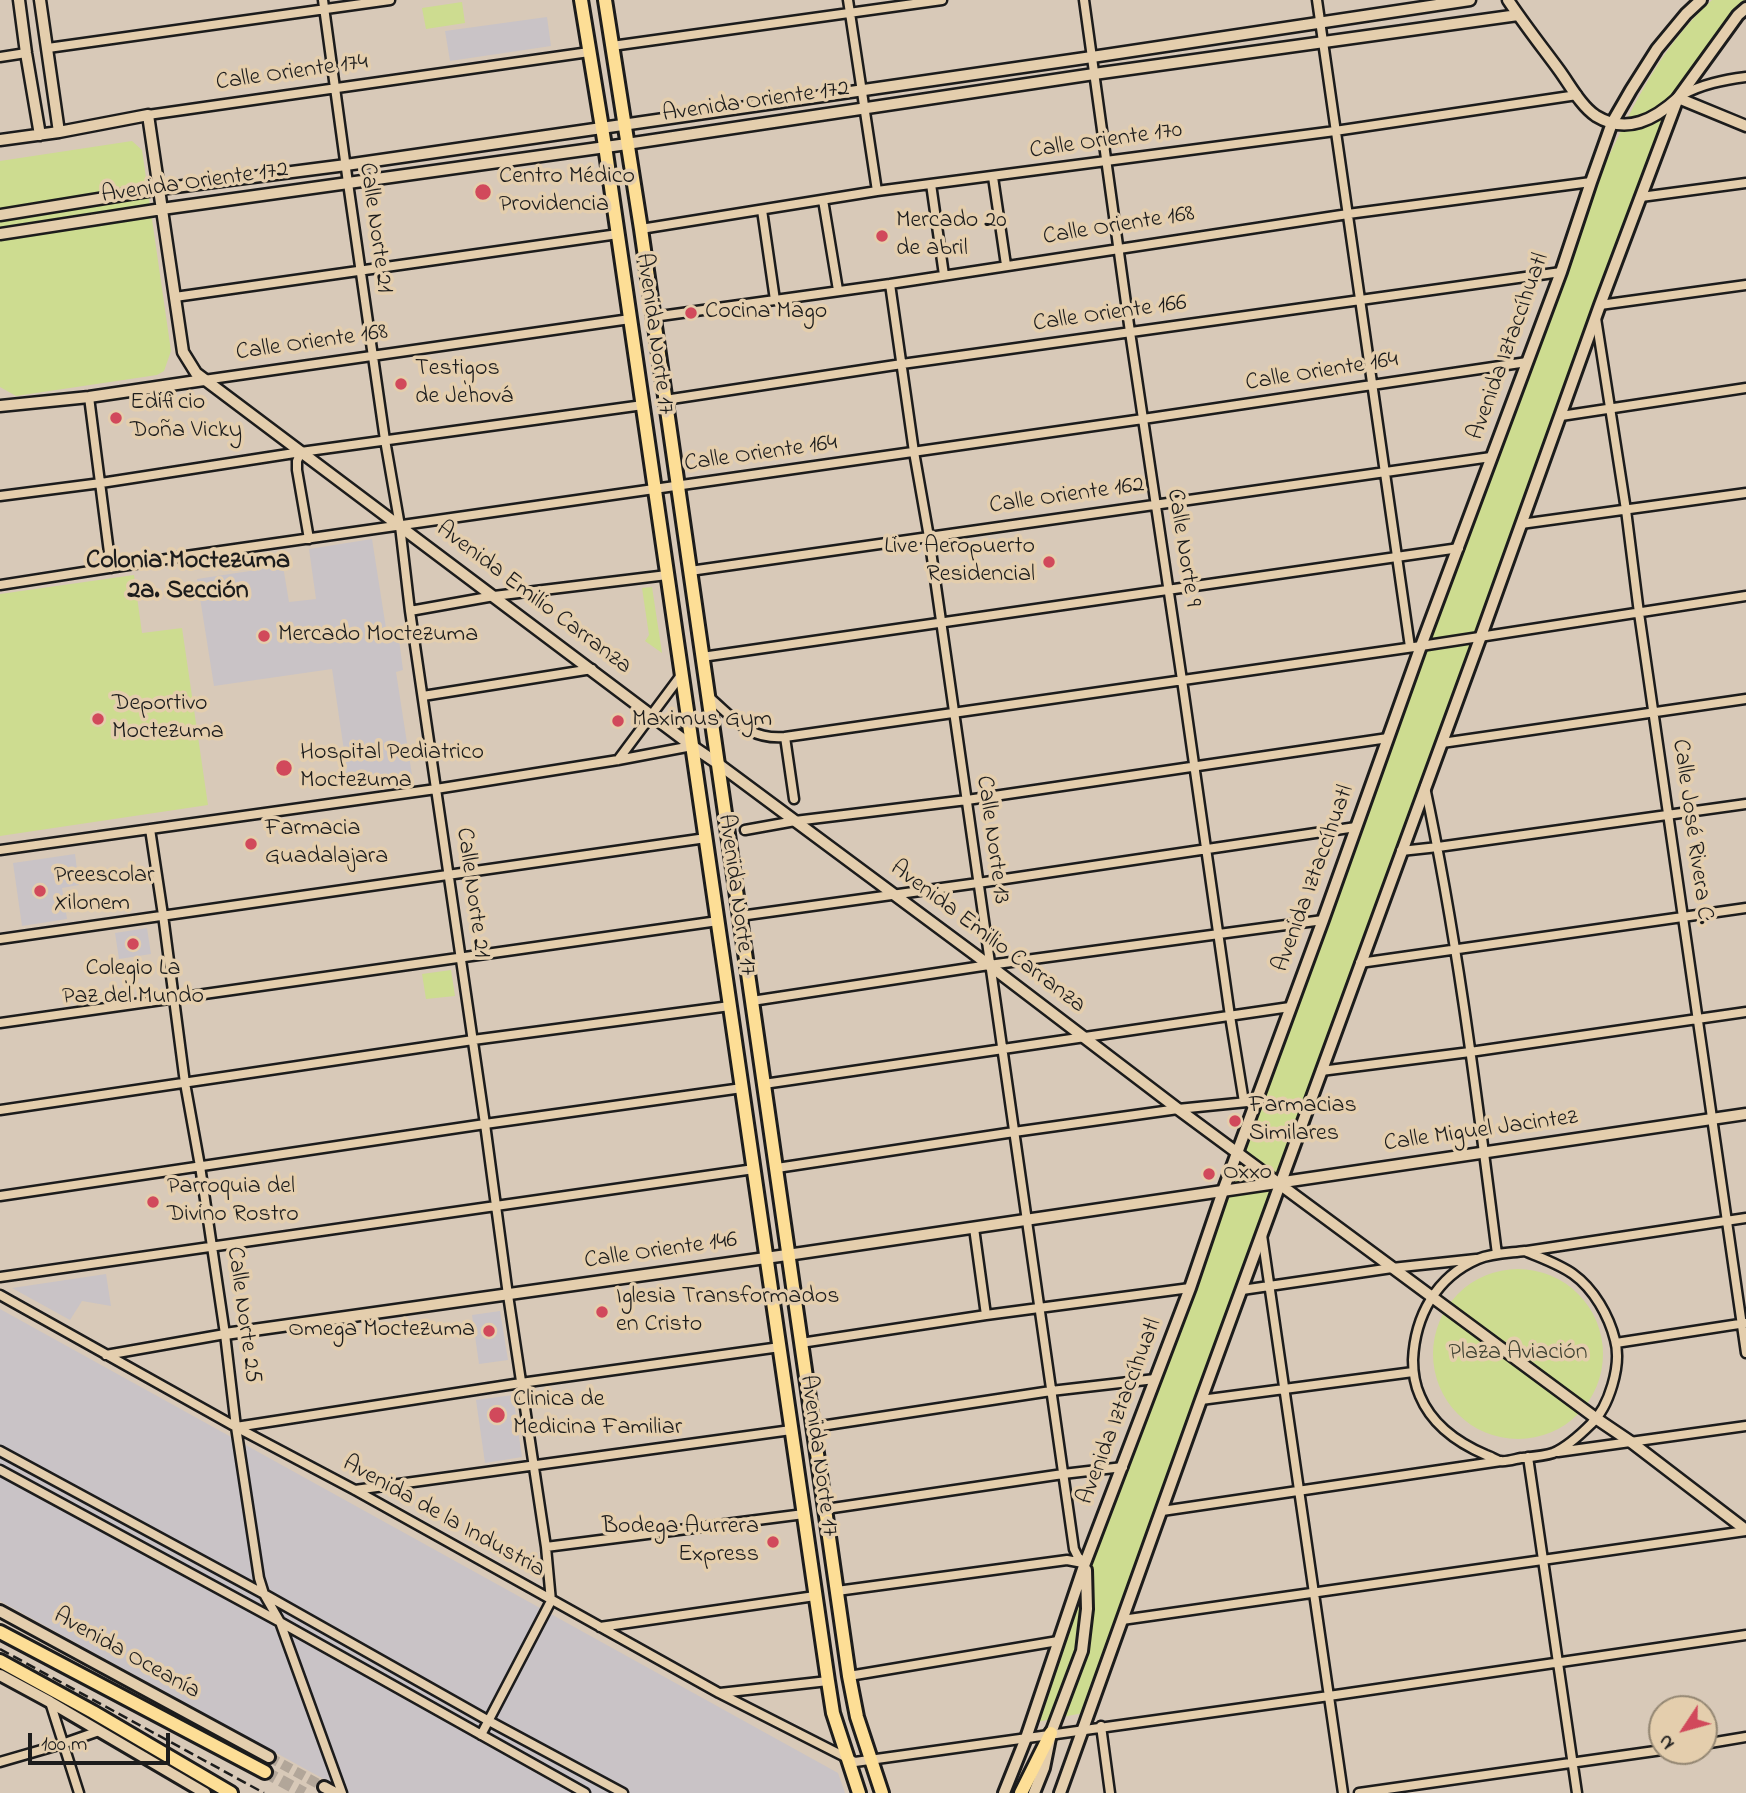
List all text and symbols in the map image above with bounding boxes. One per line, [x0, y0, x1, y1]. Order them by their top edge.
street label: Calle Oriente 174 [214, 49, 370, 99]
street label: Avenida Oriente 172 [661, 76, 851, 130]
street label: Calle Oriente 170 [1028, 117, 1184, 167]
street label: Avenida Oriente 172 [100, 157, 290, 211]
street label: Calle Norte 21 [351, 161, 397, 295]
place label: Centro Médico Providencia [499, 164, 635, 220]
marker: Centro Médico Providencia [473, 182, 493, 202]
street label: Calle Oriente 168 [1041, 201, 1197, 253]
place label: Mercado 20 de abril [896, 208, 1007, 264]
marker: Mercado 20 de abril [874, 228, 890, 244]
street label: Avenida Iztaccíhuatl [1463, 250, 1557, 444]
street label: Avenida Norte 17 [627, 251, 679, 417]
street label: Calle Oriente 166 [1031, 290, 1189, 340]
place label: Cocina Mago [705, 299, 827, 327]
marker: Cocina Mago [683, 305, 699, 321]
street label: Calle Oriente 168 [234, 319, 390, 369]
street label: Calle Oriente 164 [1244, 347, 1400, 399]
place label: Testigos de Jehová [415, 356, 513, 412]
marker: Testigos de Jehová [393, 376, 409, 392]
place label: Edificio Doña Vicky [130, 390, 242, 446]
marker: Edificio Doña Vicky [108, 410, 124, 426]
street label: Calle Oriente 164 [683, 430, 839, 480]
street label: Calle Oriente 162 [988, 472, 1146, 522]
street label: Calle Norte 9 [1158, 487, 1206, 609]
street label: Avenida Emilio Carranza [430, 516, 636, 682]
place label: Live Aeropuerto Residencial [884, 534, 1035, 590]
district label: Colonia Moctezuma 2a. Sección [86, 547, 290, 608]
marker: Live Aeropuerto Residencial [1041, 554, 1057, 570]
place label: Mercado Moctezuma [278, 622, 478, 650]
marker: Mercado Moctezuma [256, 628, 272, 644]
place label: Deportivo Moctezuma [112, 691, 224, 747]
place label: Maximus Gym [632, 707, 772, 735]
marker: Deportivo Moctezuma [90, 711, 106, 727]
marker: Maximus Gym [610, 713, 626, 729]
street label: Calle José Rivera C. [1664, 737, 1718, 927]
place label: Hospital Pediatrico Moctezuma [300, 740, 484, 796]
marker: Hospital Pediatrico Moctezuma [274, 758, 294, 778]
street label: Calle Norte 13 [968, 774, 1014, 906]
street label: Avenida Iztaccíhuatl [1268, 782, 1362, 976]
street label: Avenida Norte 17 [709, 812, 761, 978]
place label: Farmacia Guadalajara [265, 816, 388, 872]
street label: Calle Norte 21 [448, 826, 494, 960]
marker: Farmacia Guadalajara [243, 836, 259, 852]
street label: Avenida Emilio Carranza [884, 855, 1090, 1021]
place label: Preescolar Xilonem [54, 863, 154, 919]
marker: Preescolar Xilonem [32, 883, 48, 899]
marker: Colegio La Paz del Mundo [125, 936, 141, 952]
place label: Colegio La Paz del Mundo [62, 956, 204, 1012]
place label: Farmacias Similares [1249, 1093, 1357, 1149]
street label: Calle Miguel Jacintez [1382, 1104, 1580, 1160]
marker: Farmacias Similares [1227, 1113, 1243, 1129]
place label: Oxxo [1223, 1160, 1272, 1188]
marker: Oxxo [1201, 1166, 1217, 1182]
place label: Parroquia del Divino Rostro [167, 1174, 299, 1230]
marker: Parroquia del Divino Rostro [145, 1194, 161, 1210]
street label: Calle Oriente 146 [583, 1227, 739, 1277]
street label: Calle Norte 25 [218, 1245, 266, 1385]
place label: Iglesia Transformados en Cristo [616, 1284, 839, 1340]
marker: Iglesia Transformados en Cristo [594, 1304, 610, 1320]
street label: Avenida Iztaccíhuatl [1072, 1315, 1170, 1509]
place label: Omega Moctezuma [288, 1317, 475, 1345]
marker: Omega Moctezuma [481, 1323, 497, 1339]
park label: Plaza Aviación [1448, 1340, 1588, 1368]
street label: Avenida Norte 17 [791, 1373, 843, 1539]
place label: Clinica de Medicina Familiar [513, 1387, 682, 1443]
marker: Clinica de Medicina Familiar [487, 1405, 507, 1425]
street label: Avenida de la Industria [337, 1450, 549, 1586]
place label: Bodega Aurrera Express [602, 1514, 759, 1570]
marker: Bodega Aurrera Express [765, 1534, 781, 1550]
street label: Avenida Oceanía [48, 1603, 204, 1707]
north arrow [1648, 1695, 1718, 1765]
scale bar [32, 1720, 173, 1764]
text: N [1653, 1728, 1682, 1755]
text: 100 m [41, 1730, 87, 1760]

